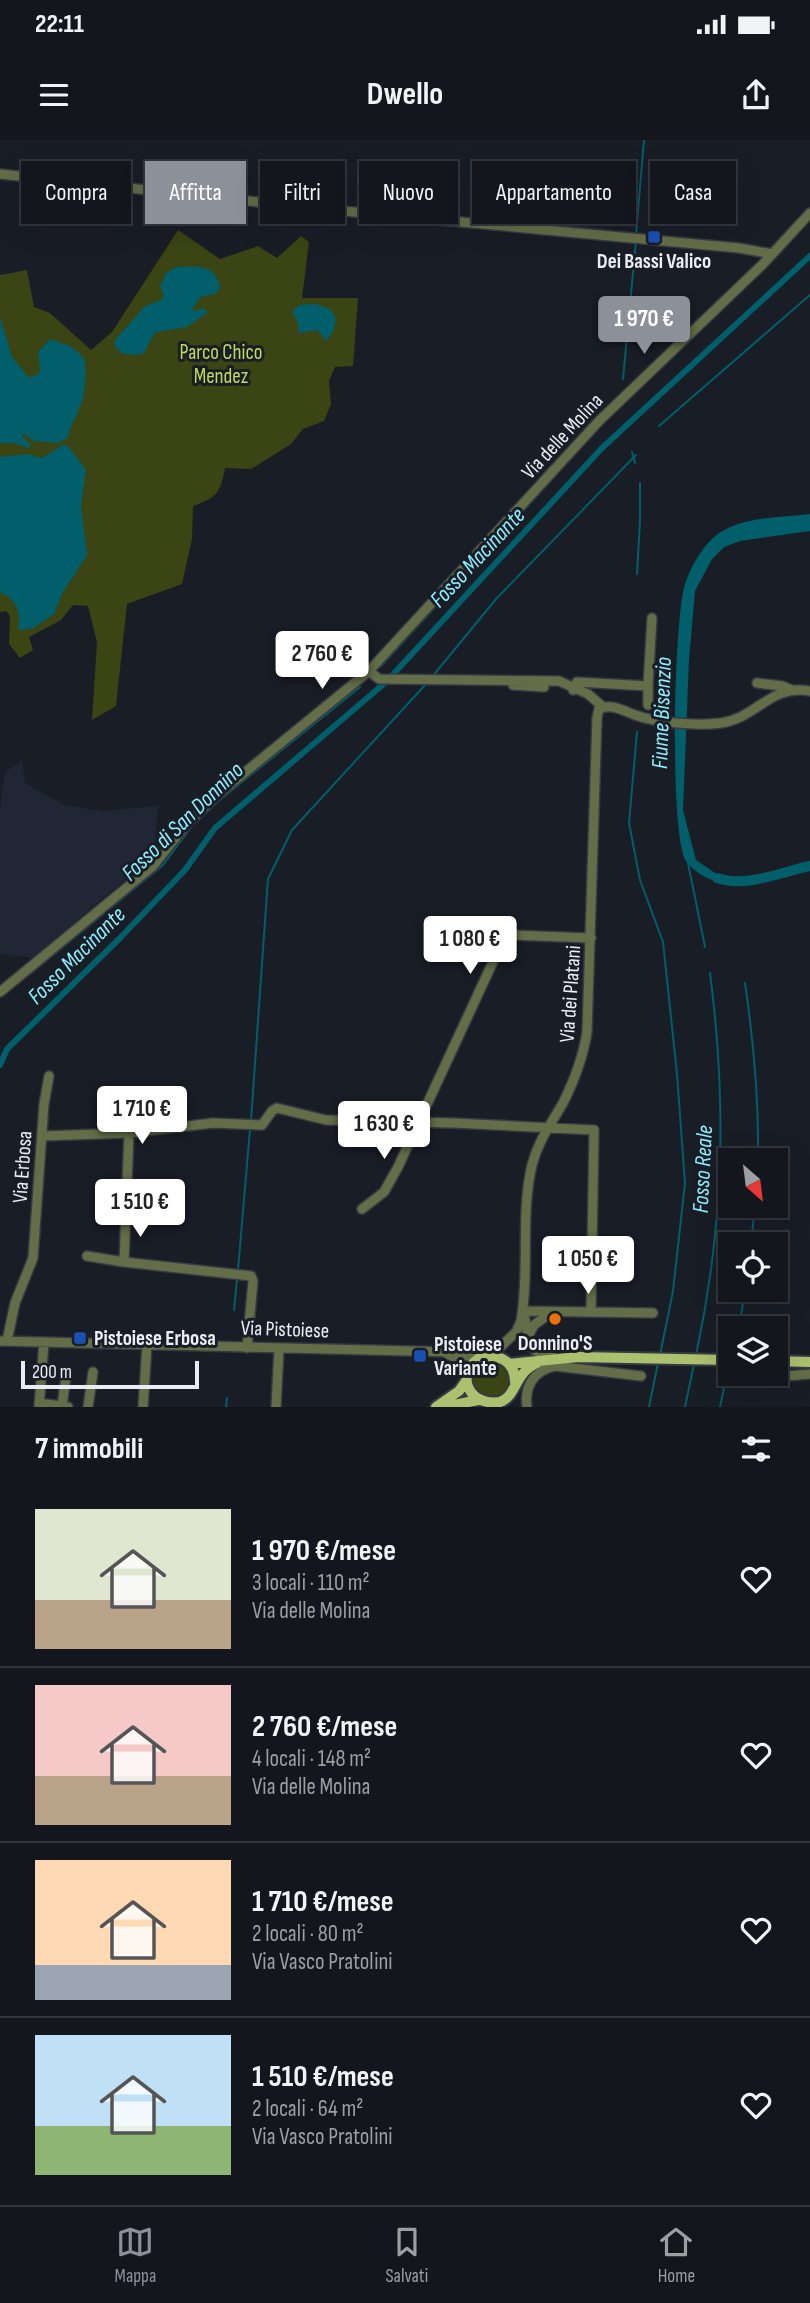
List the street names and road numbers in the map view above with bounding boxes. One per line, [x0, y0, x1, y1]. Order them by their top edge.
street label: Via delle Molina [516, 388, 608, 484]
street label: Via dei Platani [555, 945, 586, 1043]
street label: Via Erbosa [8, 1130, 37, 1204]
street label: Via Pistoiese [240, 1315, 330, 1344]

